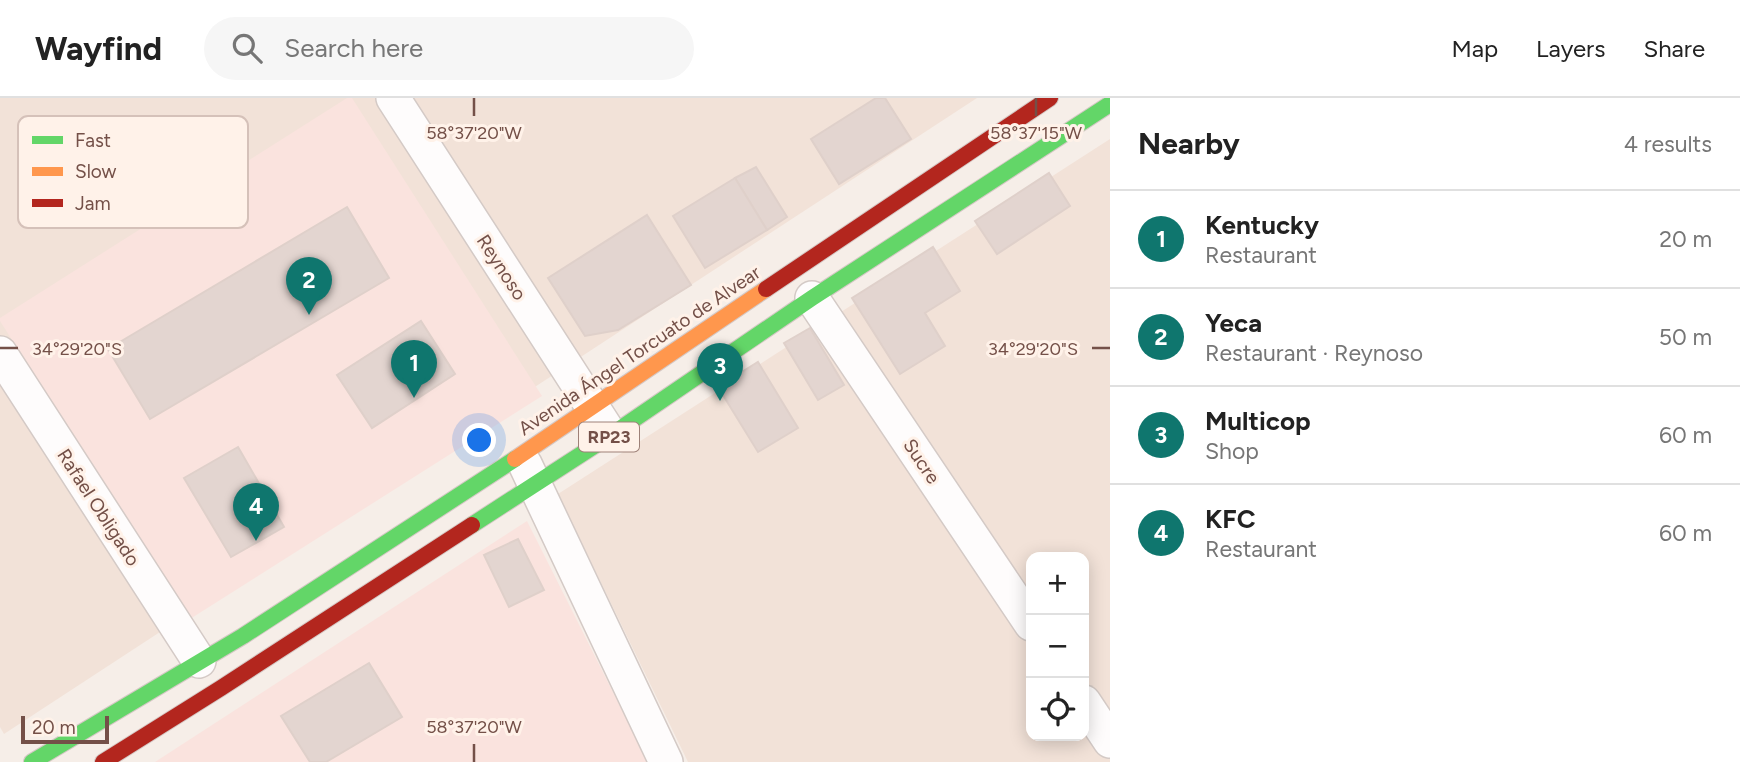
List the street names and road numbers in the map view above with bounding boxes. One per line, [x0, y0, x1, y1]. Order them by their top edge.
street label: Reynoso [472, 230, 531, 304]
street label: Avenida Ángel Torcuato de Alvear [514, 260, 765, 440]
road number: RP23 [579, 422, 639, 452]
street label: Sucre [898, 434, 945, 488]
street label: Rafael Obligado [52, 444, 145, 570]

